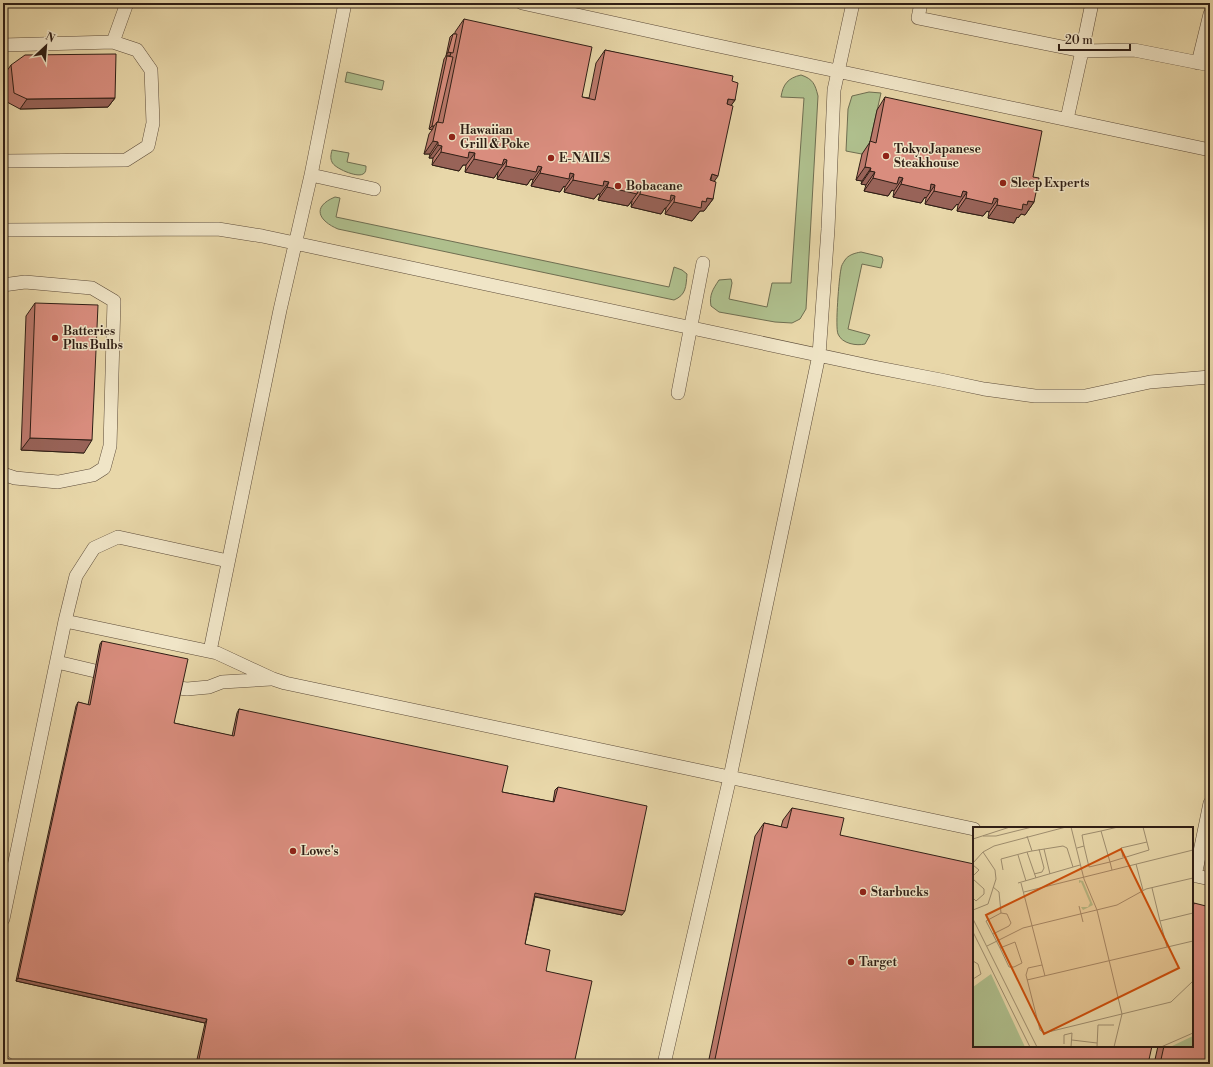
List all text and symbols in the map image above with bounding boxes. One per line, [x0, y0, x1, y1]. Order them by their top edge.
north arrow [26, 26, 66, 66]
scale bar [1059, 26, 1130, 52]
text: N [43, 30, 57, 46]
text: 20 m [1065, 33, 1093, 48]
place label: Hawaiian Grill & Poke [460, 123, 530, 152]
marker: Hawaiian Grill & Poke [447, 132, 457, 142]
place label: Tokyo Japanese Steakhouse [894, 142, 981, 171]
place label: E-NAILS [559, 151, 610, 166]
marker: Tokyo Japanese Steakhouse [881, 151, 891, 161]
marker: E-NAILS [546, 153, 556, 163]
place label: Sleep Experts [1011, 176, 1089, 191]
marker: Sleep Experts [998, 178, 1008, 188]
place label: Bobacane [626, 179, 683, 194]
marker: Bobacane [613, 181, 623, 191]
place label: Batteries Plus Bulbs [63, 324, 123, 353]
marker: Batteries Plus Bulbs [50, 333, 60, 343]
inset map [973, 827, 1193, 1047]
place label: Lowe's [301, 844, 339, 859]
marker: Lowe's [288, 846, 298, 856]
place label: Starbucks [871, 885, 929, 900]
marker: Starbucks [858, 887, 868, 897]
place label: Target [859, 955, 898, 970]
marker: Target [846, 957, 856, 967]

